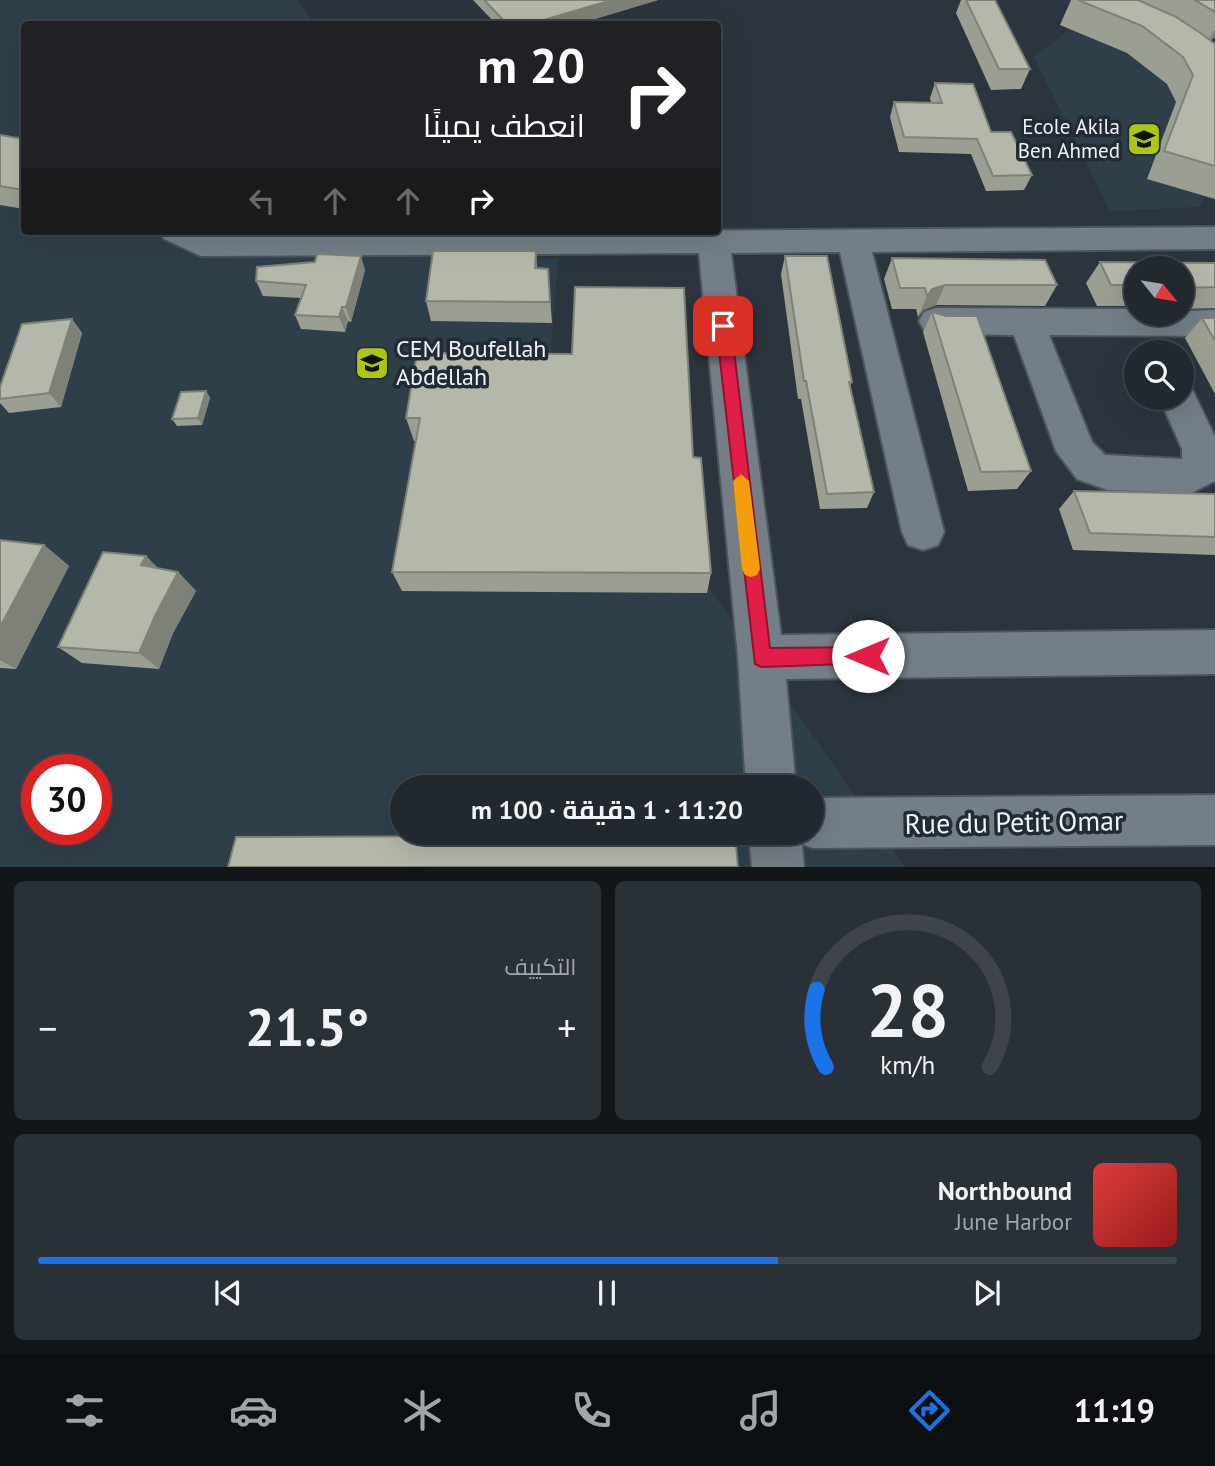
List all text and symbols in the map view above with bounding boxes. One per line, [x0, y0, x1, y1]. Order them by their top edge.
text: 20 m [478, 33, 585, 97]
icon: right [609, 49, 700, 140]
text: انعطف يمينًا [423, 104, 585, 146]
place label: Ecole Akila Ben Ahmed [1018, 113, 1120, 164]
school or university icon: Ecole Akila Ben Ahmed [1125, 120, 1163, 158]
icon: left [243, 182, 281, 220]
icon: ahead [316, 182, 354, 220]
icon: ahead [389, 182, 427, 220]
icon: right [462, 182, 500, 220]
north arrow [1124, 256, 1194, 326]
map controls [1124, 256, 1194, 410]
pin [693, 296, 753, 356]
icon: arrive [704, 307, 742, 345]
place label: CEM Boufellah Abdellah [396, 333, 546, 392]
button: search [1124, 340, 1194, 410]
school or university icon: CEM Boufellah Abdellah [353, 344, 391, 382]
position arrow [831, 619, 905, 693]
speed limit sign: 30 [21, 754, 112, 845]
text: 11:20 · 1 دقيقة · 100 m [471, 793, 743, 826]
street label: Rue du Petit Omar [904, 801, 1124, 842]
text: التكييف [504, 952, 577, 981]
text: 28 [866, 963, 949, 1057]
text: 21.5° [245, 993, 369, 1060]
text: − [38, 1003, 57, 1052]
text: + [557, 1003, 577, 1052]
text: km/h [880, 1048, 935, 1080]
text: Northbound [938, 1174, 1072, 1207]
text: June Harbor [955, 1207, 1072, 1236]
icon: previous [209, 1274, 247, 1312]
icon: pause [588, 1274, 626, 1312]
icon: next [968, 1274, 1006, 1312]
icon: filters [60, 1386, 109, 1435]
icon: car [229, 1386, 278, 1435]
icon: climate [398, 1386, 447, 1435]
icon: phone [567, 1386, 616, 1435]
icon: music [736, 1386, 785, 1435]
icon: directions [905, 1386, 954, 1435]
text: 11:19 [1074, 1389, 1155, 1431]

